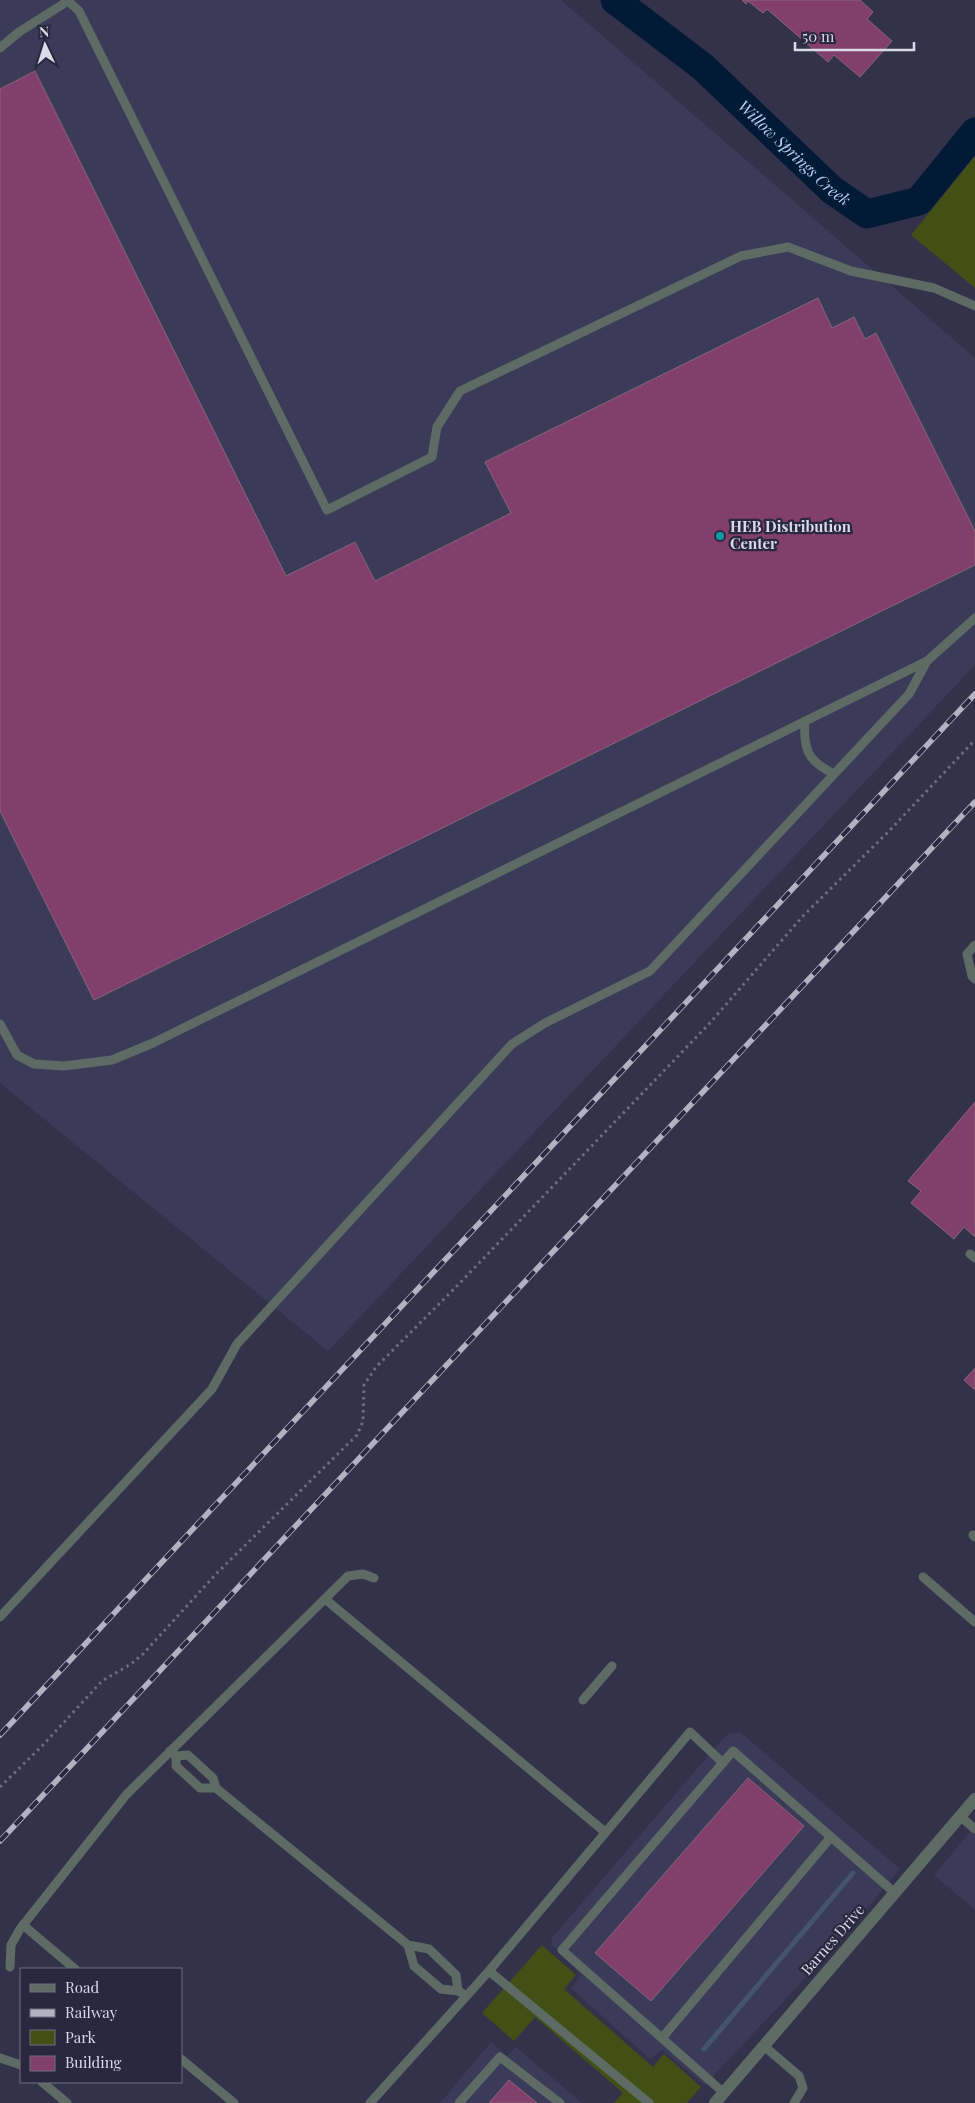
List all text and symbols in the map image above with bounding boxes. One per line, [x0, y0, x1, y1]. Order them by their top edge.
north arrow [20, 20, 70, 70]
scale bar [795, 20, 914, 52]
text: N [38, 22, 50, 41]
text: 50 m [802, 26, 835, 46]
water label: Willow Springs Creek [734, 95, 855, 210]
place label: HEB Distribution Center [730, 516, 852, 553]
marker: HEB Distribution Center [714, 530, 726, 542]
street label: Barnes Drive [796, 1900, 868, 1979]
legend [20, 1968, 182, 2083]
text: Road [65, 1977, 99, 1997]
text: Railway [65, 2002, 118, 2022]
text: Park [65, 2027, 97, 2047]
text: Building [65, 2052, 122, 2072]

